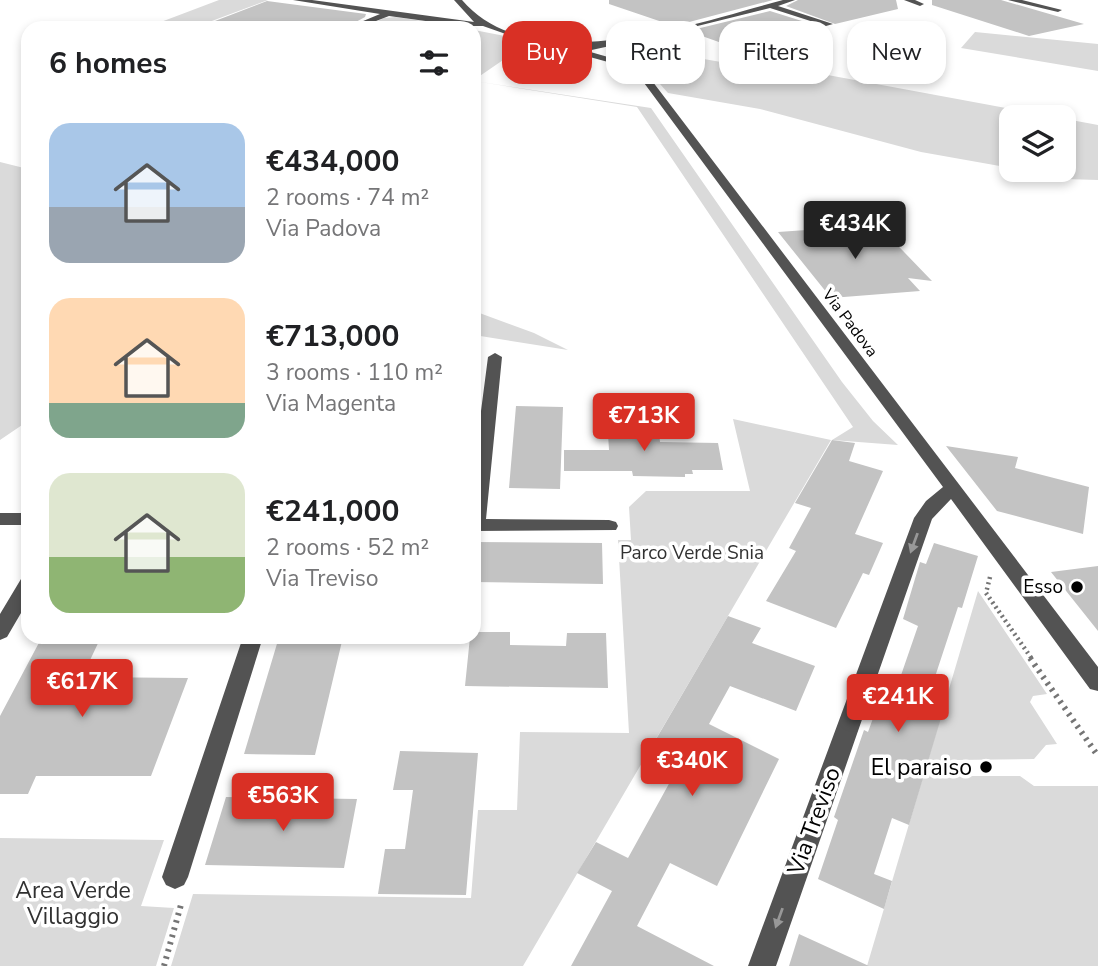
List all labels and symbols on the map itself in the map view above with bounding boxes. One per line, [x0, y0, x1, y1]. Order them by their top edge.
pin: €434K [806, 202, 904, 261]
street label: Via Padova [816, 284, 883, 362]
pin: €713K [595, 393, 693, 453]
one-way arrow [909, 533, 920, 554]
park label: Parco Verde Snia [620, 540, 764, 566]
place label: Esso [1023, 574, 1063, 600]
marker: Esso [1069, 579, 1085, 595]
pin: €617K [33, 660, 131, 719]
pin: €241K [849, 674, 947, 734]
pin: €340K [643, 738, 741, 798]
place label: El paraiso [871, 752, 972, 783]
marker: El paraiso [978, 759, 994, 775]
street label: Via Treviso [780, 763, 848, 880]
pin: €563K [234, 774, 332, 833]
park label: Area Verde Villaggio [15, 875, 131, 932]
one-way arrow [773, 908, 784, 929]

